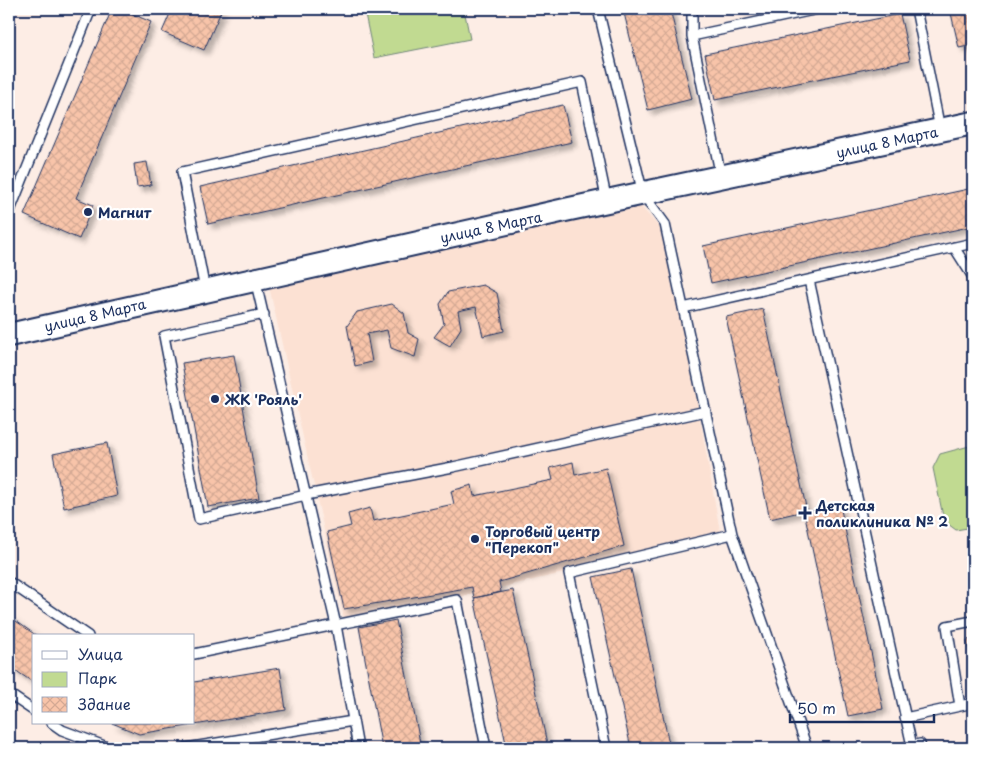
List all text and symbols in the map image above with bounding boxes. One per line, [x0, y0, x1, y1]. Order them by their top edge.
street label: улица 8 Марта [834, 121, 940, 163]
place label: Магнит [98, 202, 152, 223]
marker: Магнит [82, 206, 94, 218]
street label: улица 8 Марта [438, 206, 544, 248]
street label: улица 8 Марта [42, 293, 148, 337]
place label: ЖК 'Рояль' [224, 389, 302, 410]
marker: ЖК 'Рояль' [209, 393, 221, 405]
place label: Детская поликлиника № 2 [815, 495, 948, 532]
marker: Детская поликлиника № 2 [798, 506, 812, 520]
place label: Торговый центр "Перекоп" [485, 521, 600, 558]
marker: Торговый центр "Перекоп" [469, 533, 481, 545]
legend [32, 634, 195, 724]
text: Улица [78, 642, 123, 665]
text: Парк [78, 666, 117, 689]
text: Здание [78, 692, 131, 715]
scale bar [790, 692, 933, 724]
text: 50 m [797, 696, 836, 719]

